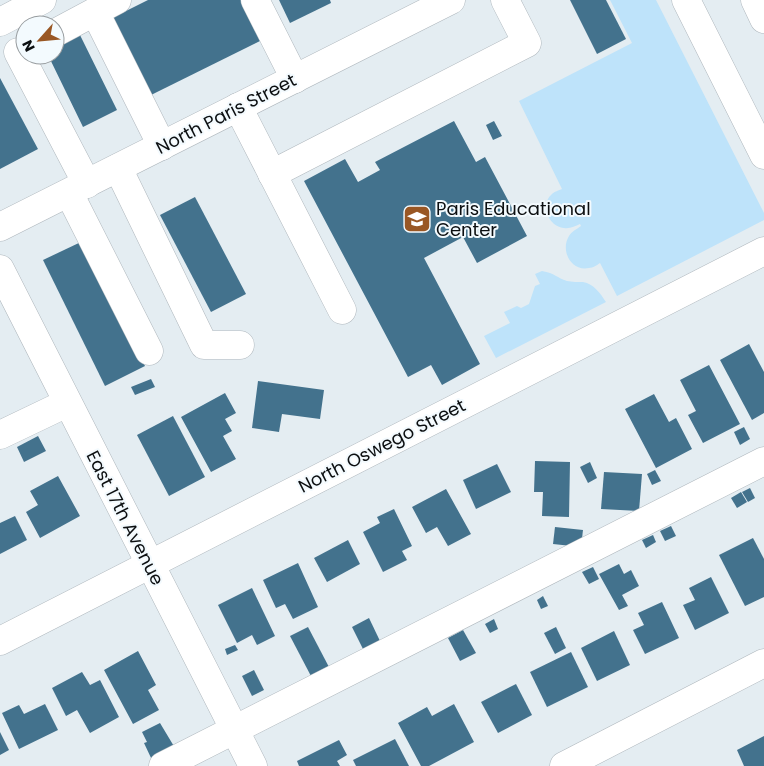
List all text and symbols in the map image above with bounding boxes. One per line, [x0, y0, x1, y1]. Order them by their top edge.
north arrow [15, 15, 65, 65]
text: N [17, 37, 40, 55]
street label: North Paris Street [151, 67, 300, 160]
place label: Paris Educational Center [436, 196, 591, 242]
school or university icon: Paris Educational Center [402, 204, 432, 234]
street label: North Oswego Street [294, 393, 470, 499]
street label: East 17th Avenue [81, 446, 170, 589]

